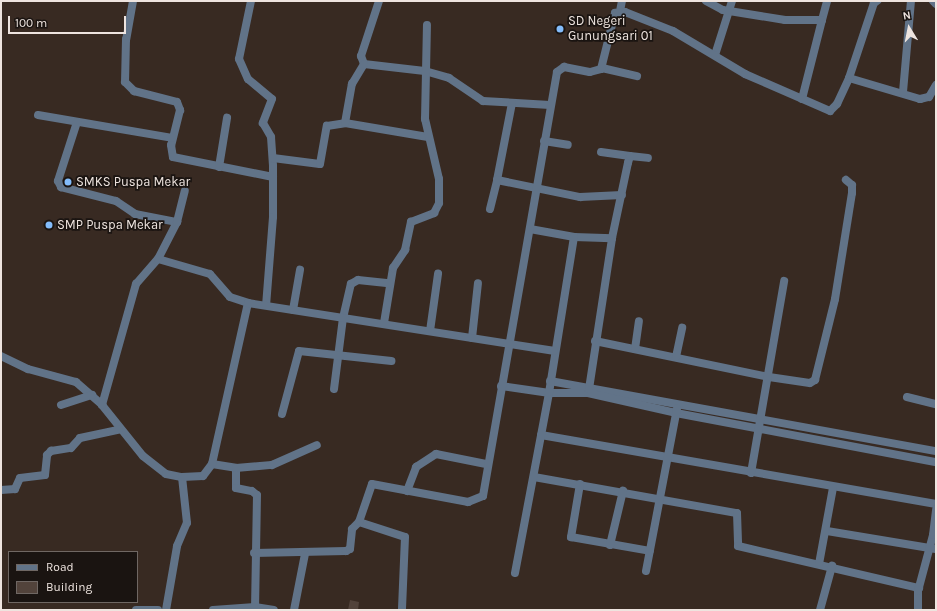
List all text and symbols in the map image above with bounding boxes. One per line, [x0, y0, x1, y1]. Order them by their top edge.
scale bar [10, 8, 128, 34]
north arrow [889, 8, 929, 48]
text: N [902, 9, 912, 23]
place label: SD Negeri Gunungsari 01 [568, 14, 653, 45]
text: 100 m [15, 16, 47, 30]
marker: SD Negeri Gunungsari 01 [555, 24, 565, 34]
place label: SMKS Puspa Mekar [76, 174, 190, 190]
marker: SMKS Puspa Mekar [63, 177, 73, 187]
place label: SMP Puspa Mekar [57, 217, 163, 233]
marker: SMP Puspa Mekar [44, 220, 54, 230]
legend [8, 551, 138, 603]
text: Road [46, 560, 74, 574]
text: Building [46, 580, 92, 594]

